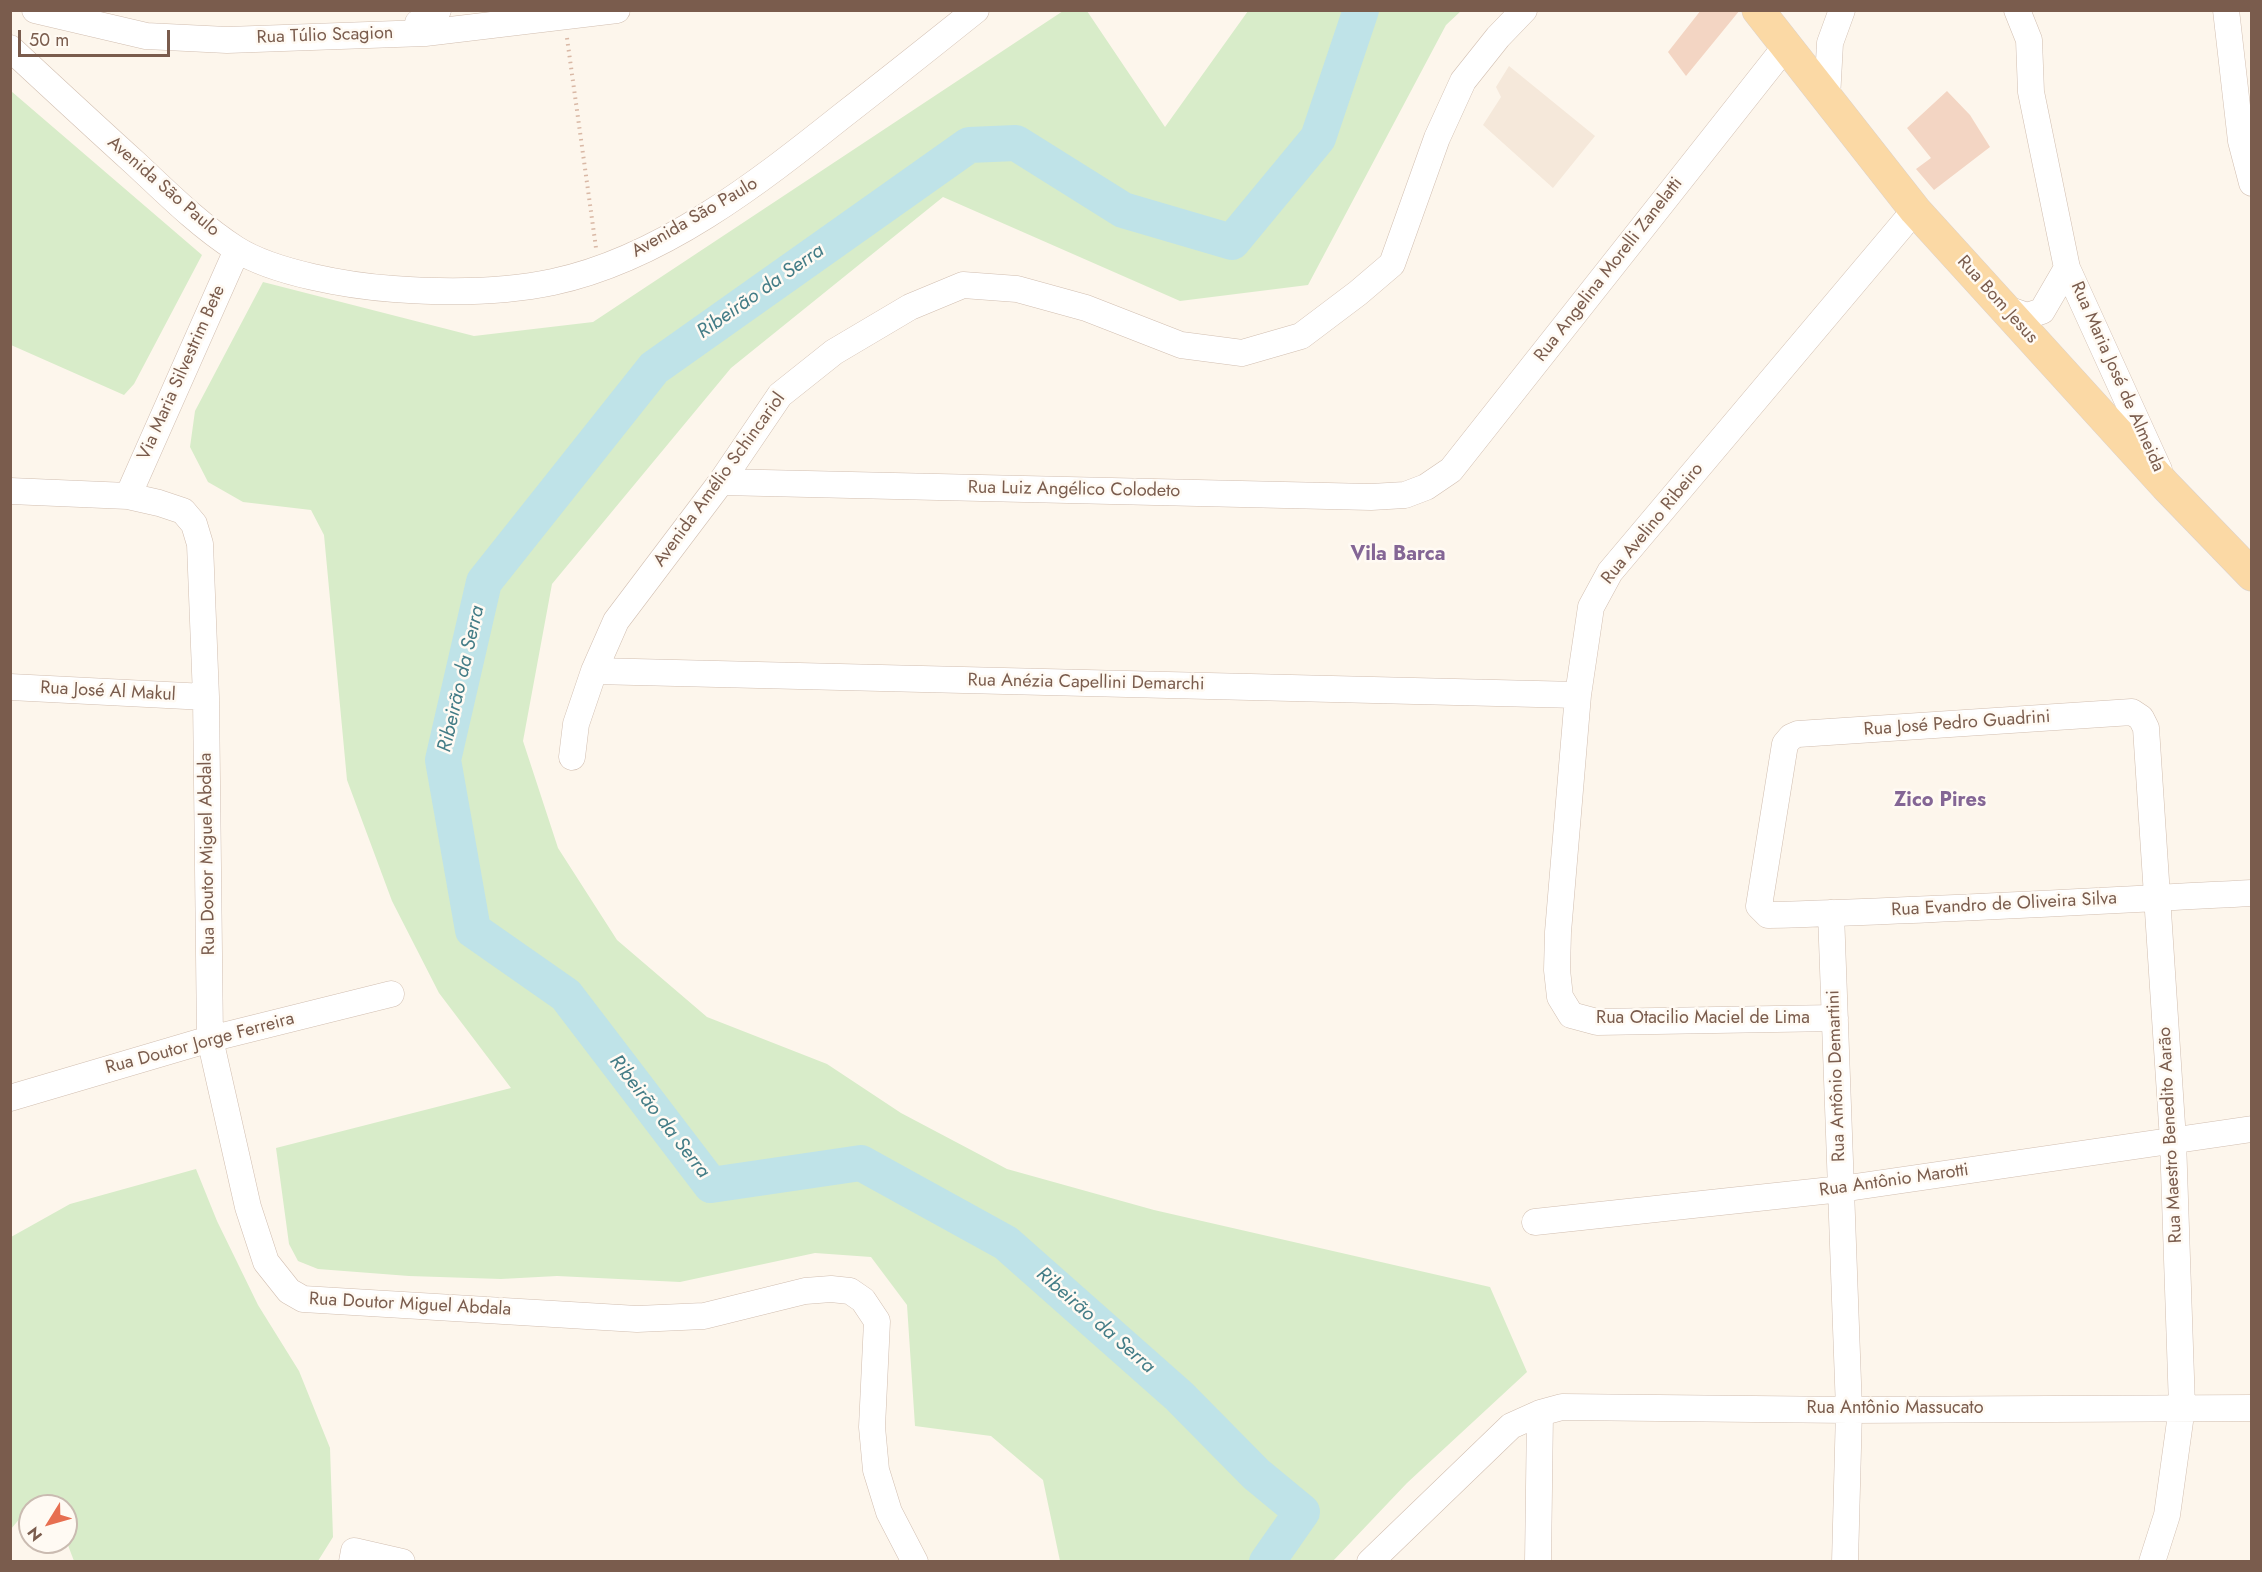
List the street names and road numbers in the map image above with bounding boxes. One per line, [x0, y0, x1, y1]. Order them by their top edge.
street label: Rua Túlio Scagion [256, 23, 394, 49]
street label: Avenida São Paulo [102, 132, 224, 242]
street label: Avenida São Paulo [628, 173, 762, 263]
street label: Rua Angelina Morelli Zanelatti [1530, 174, 1688, 366]
street label: Rua Bom Jesus [1952, 252, 2042, 348]
street label: Rua Maria José de Almeida [2065, 279, 2169, 475]
street label: Via Maria Silvestrim Bete [134, 282, 230, 464]
street label: Avenida Amélio Schincariol [650, 389, 790, 571]
street label: Rua Avelino Ribeiro [1598, 459, 1708, 589]
street label: Rua Luiz Angélico Colodeto [968, 477, 1180, 503]
street label: Rua Anézia Capellini Demarchi [967, 670, 1205, 696]
street label: Rua José Al Makul [40, 678, 176, 706]
street label: Rua José Pedro Guadrini [1863, 707, 2051, 741]
street label: Rua Doutor Miguel Abdala [195, 753, 221, 955]
street label: Rua Evandro de Oliveira Silva [1891, 888, 2117, 922]
street label: Rua Antônio Demartini [1823, 990, 1851, 1162]
street label: Rua Doutor Jorge Ferreira [103, 1008, 297, 1080]
street label: Rua Otacilio Maciel de Lima [1596, 1008, 1810, 1030]
street label: Rua Maestro Benedito Aarão [2155, 1026, 2187, 1244]
street label: Rua Antônio Marotti [1818, 1160, 1970, 1202]
street label: Rua Doutor Miguel Abdala [308, 1289, 512, 1321]
street label: Rua Antônio Massucato [1806, 1398, 1984, 1420]

